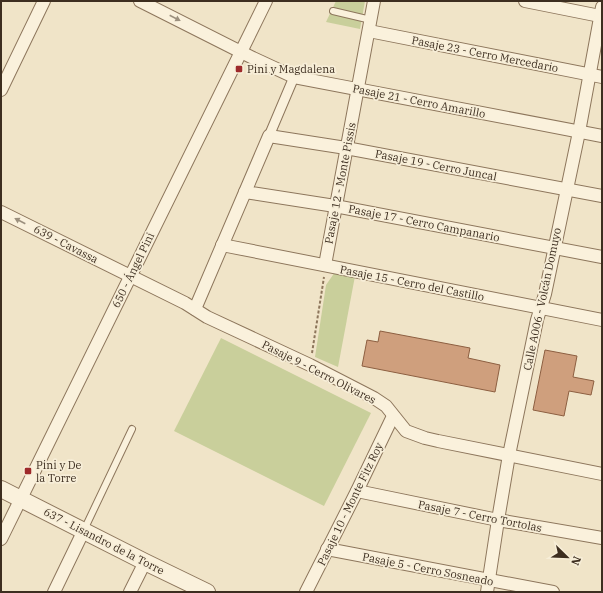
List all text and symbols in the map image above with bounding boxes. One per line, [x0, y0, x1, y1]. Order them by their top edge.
one-way arrow [169, 15, 181, 22]
street label: Pasaje 23 - Cerro Mercedario [410, 33, 560, 75]
place label: Pini y Magdalena [247, 62, 335, 76]
marker: Pini y Magdalena [234, 64, 244, 74]
street label: Pasaje 21 - Cerro Amarillo [351, 81, 487, 121]
street label: Pasaje 12 - Monte Pissis [321, 121, 359, 245]
street label: Pasaje 19 - Cerro Juncal [374, 146, 498, 184]
street label: Pasaje 17 - Cerro Campanario [347, 201, 501, 245]
one-way arrow [14, 218, 26, 225]
street label: 639 - Cavassa [31, 222, 101, 266]
street label: Calle A006 - Volcán Domuyo [520, 226, 564, 372]
street label: 650 - Ángel Pini [109, 229, 158, 310]
street label: Pasaje 15 - Cerro del Castillo [339, 262, 485, 304]
street label: Pasaje 9 - Cerro Olivares [260, 337, 378, 407]
street label: Pasaje 10 - Monte Fitz Roy [314, 440, 386, 568]
place label: Pini y De la Torre [36, 458, 82, 485]
marker: Pini y De la Torre [23, 466, 33, 476]
street label: Pasaje 7 - Cerro Tortolas [417, 497, 543, 535]
street label: 637 - Lisandro de la Torre [41, 504, 167, 578]
north arrow [547, 537, 587, 577]
street label: Pasaje 5 - Cerro Sosneado [361, 549, 495, 589]
text: N [568, 554, 584, 568]

